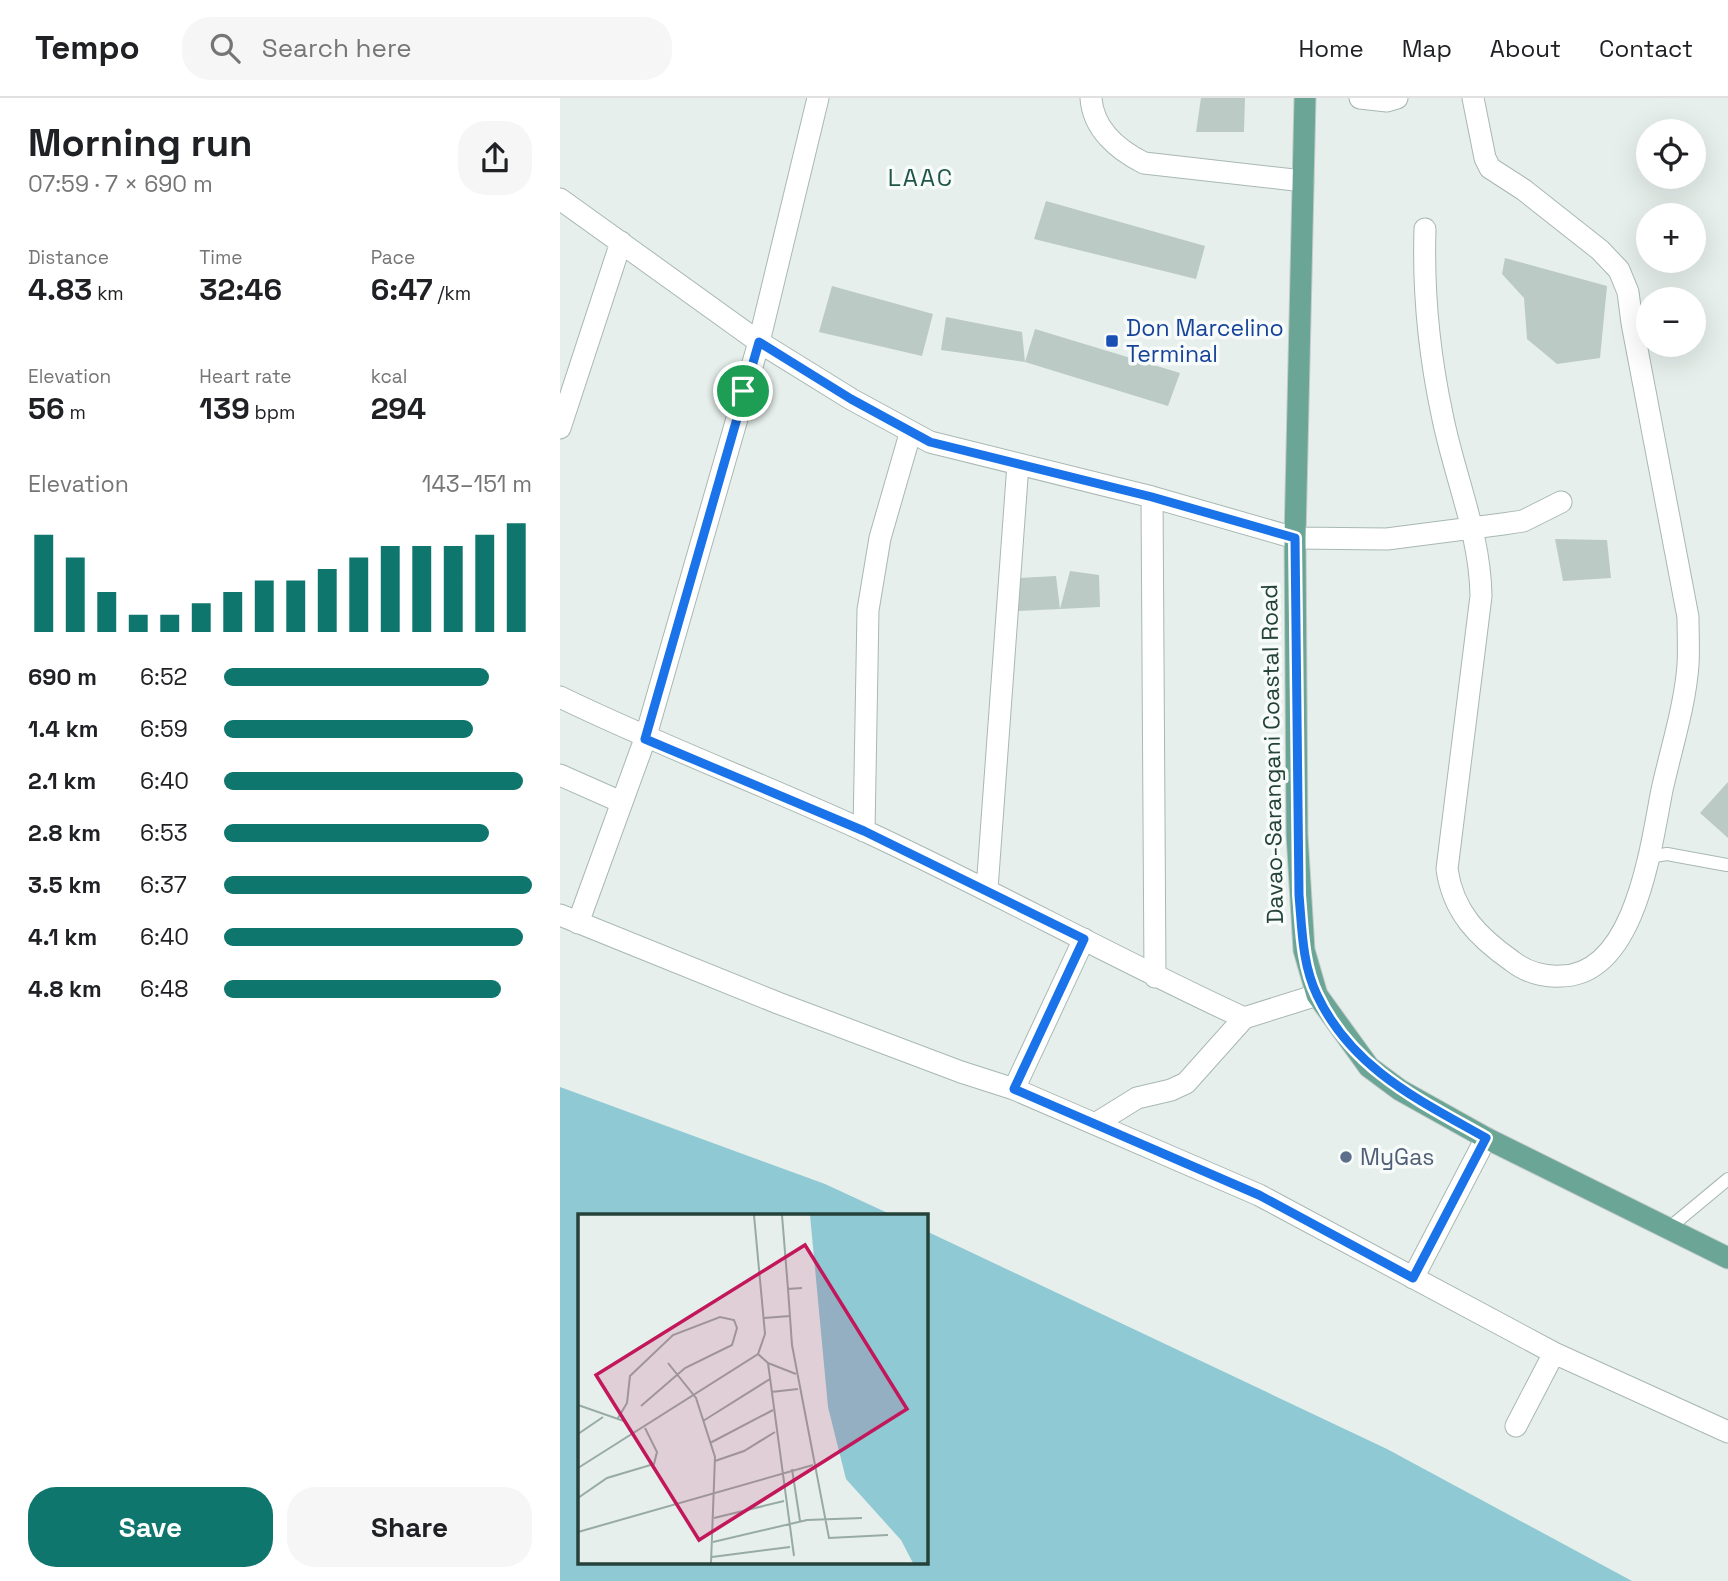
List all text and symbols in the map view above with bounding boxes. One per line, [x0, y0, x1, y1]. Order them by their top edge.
search box [182, 17, 672, 80]
text: Tempo [35, 27, 140, 69]
icon: search [206, 29, 244, 67]
text: Search here [262, 31, 412, 65]
text: Home [1298, 33, 1364, 64]
text: Map [1402, 33, 1452, 64]
text: About [1490, 33, 1561, 64]
text: Contact [1599, 33, 1693, 64]
text: Morning run [28, 119, 253, 167]
map controls [1636, 119, 1706, 357]
button: locate [1636, 119, 1706, 189]
button: share [458, 121, 532, 195]
district label: LAAC [888, 162, 954, 193]
text: 07:59 · 7 × 690 m [28, 169, 213, 199]
button: + [1636, 203, 1706, 273]
text: Distance [28, 245, 109, 270]
text: Time [199, 245, 243, 270]
text: Pace [371, 245, 415, 270]
text: 4.83 [28, 270, 92, 309]
text: 32:46 [199, 270, 282, 309]
text: 6:47 [371, 270, 433, 309]
text: km [92, 281, 124, 306]
text: /km [433, 281, 471, 306]
button: − [1636, 287, 1706, 357]
place label: Don Marcelino Terminal [1126, 313, 1284, 369]
marker: Don Marcelino Terminal [1104, 333, 1120, 349]
pin [713, 361, 773, 421]
text: Elevation [28, 364, 111, 389]
text: Heart rate [199, 364, 292, 389]
text: kcal [371, 364, 407, 389]
icon: arrive [724, 372, 762, 410]
text: 56 [28, 389, 65, 428]
text: 139 [199, 389, 250, 428]
text: 294 [371, 389, 426, 428]
text: m [65, 400, 86, 425]
text: bpm [250, 400, 295, 425]
text: Elevation [28, 469, 129, 499]
text: 143–151 m [422, 469, 532, 499]
street label: Davao-Sarangani Coastal Road [1254, 584, 1290, 924]
text: 690 m [28, 662, 97, 692]
text: 6:52 [140, 662, 187, 692]
text: 1.4 km [28, 714, 98, 744]
text: 6:59 [140, 714, 188, 744]
text: 2.1 km [28, 766, 96, 796]
text: 6:40 [140, 766, 189, 796]
text: 2.8 km [28, 818, 101, 848]
text: 6:53 [140, 818, 188, 848]
text: 3.5 km [28, 870, 101, 900]
text: 6:37 [140, 870, 187, 900]
text: 4.1 km [28, 922, 97, 952]
text: 6:40 [140, 922, 189, 952]
text: 4.8 km [28, 974, 102, 1004]
text: 6:48 [140, 974, 189, 1004]
place label: MyGas [1360, 1142, 1434, 1172]
marker: MyGas [1338, 1149, 1354, 1165]
inset map [578, 1214, 928, 1564]
button: Save [28, 1487, 273, 1567]
button: Share [287, 1487, 532, 1567]

